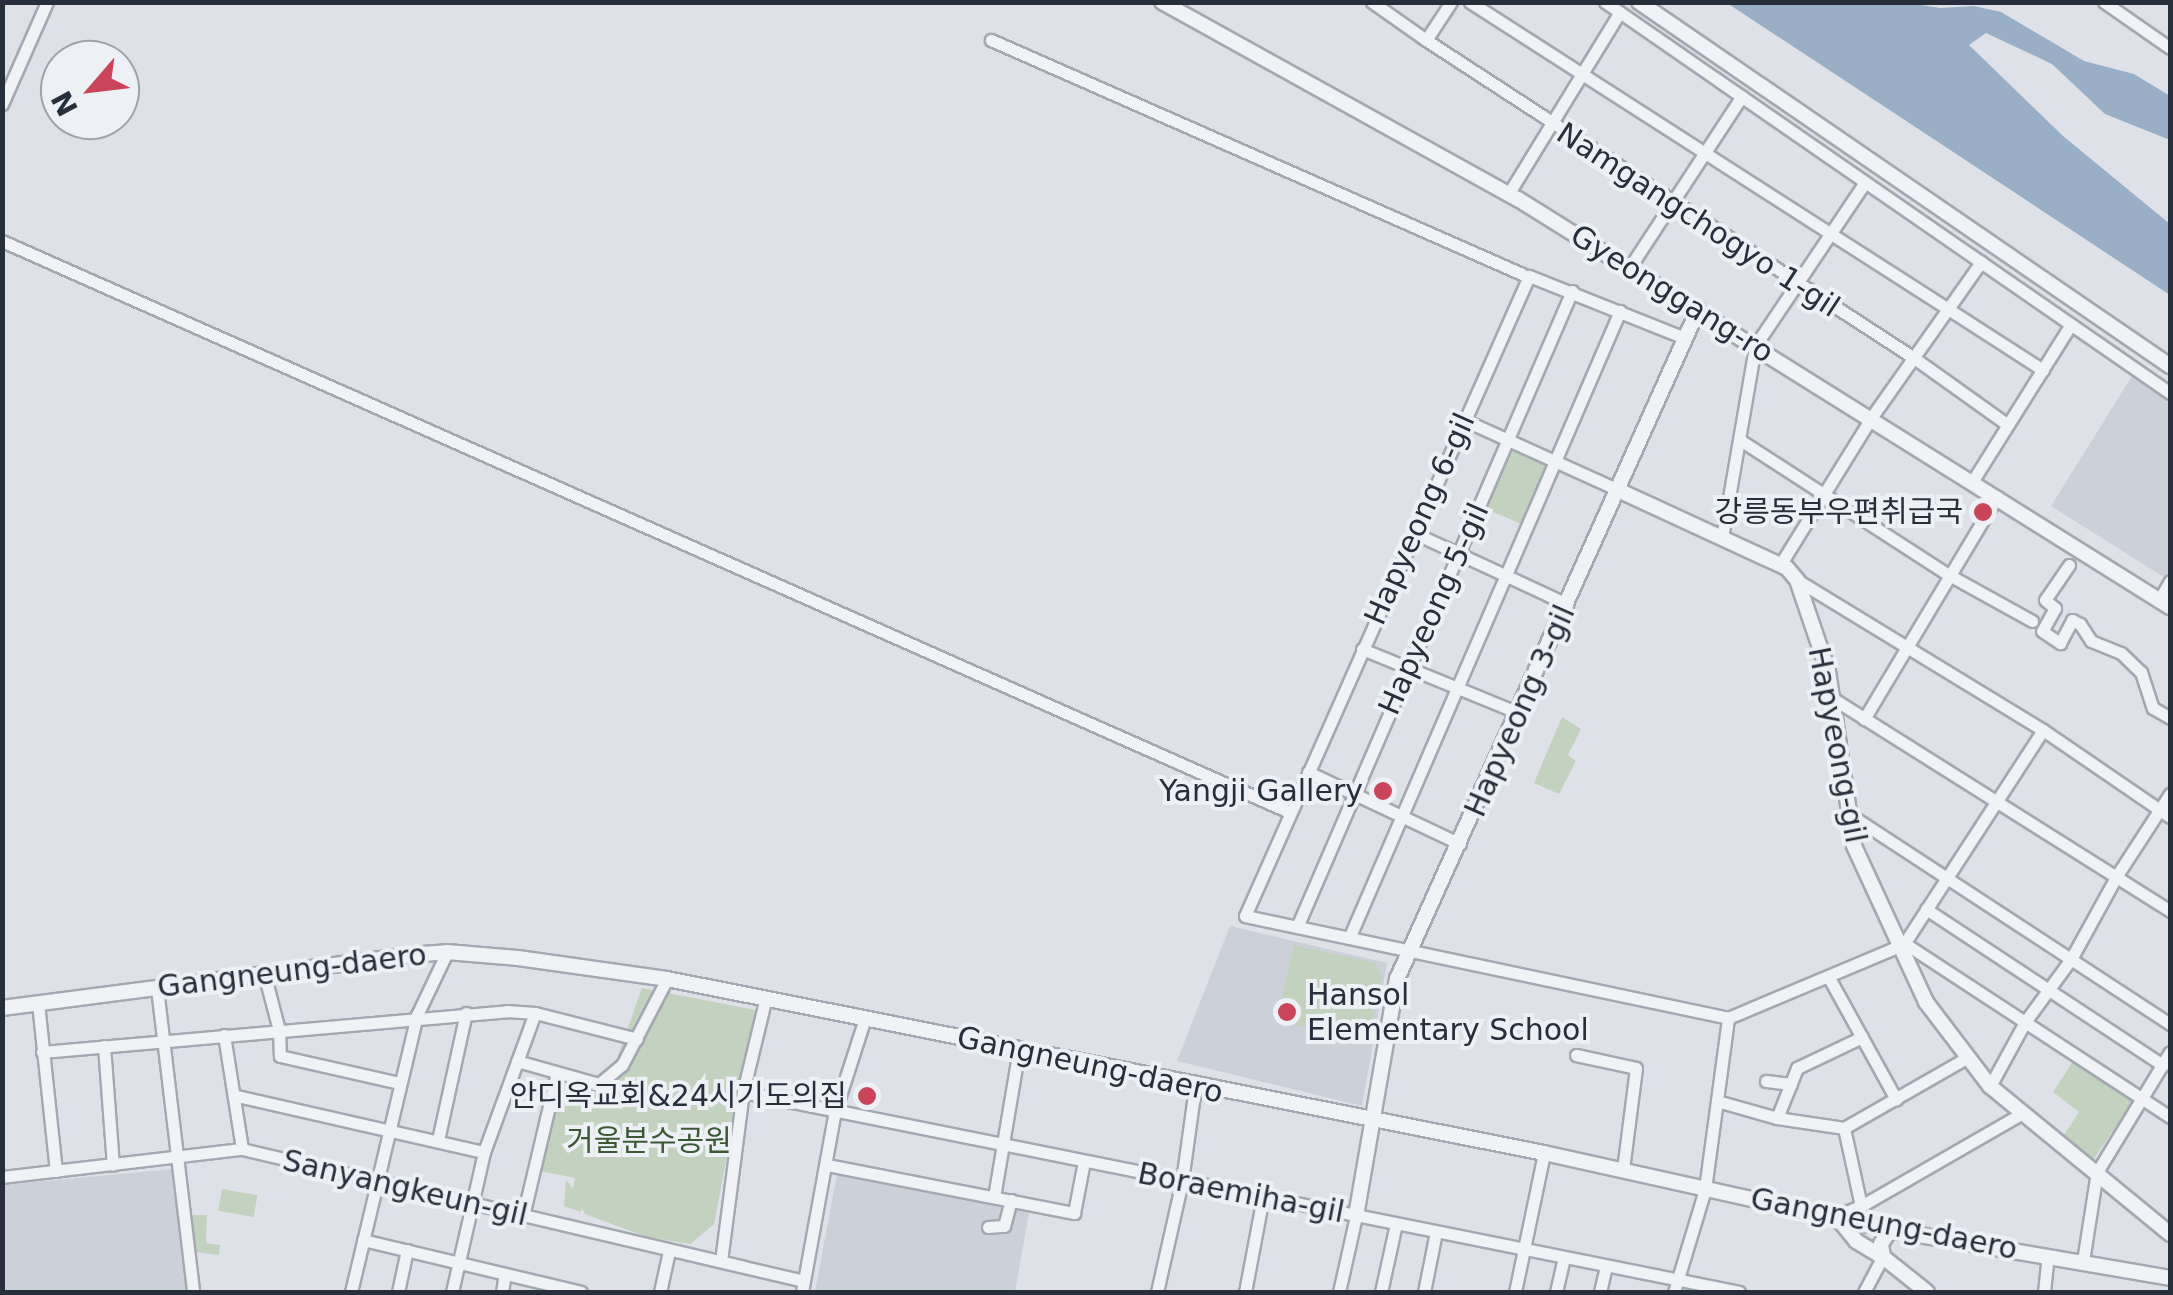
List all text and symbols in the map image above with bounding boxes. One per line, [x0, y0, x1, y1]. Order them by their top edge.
north arrow [40, 40, 140, 140]
text: N [45, 85, 85, 121]
street label: Namgangchogyo 1-gil [1550, 115, 1846, 325]
street label: Gyeonggang-ro [1564, 217, 1780, 371]
street label: Hapyeong 6-gil [1357, 408, 1483, 630]
place label: 강릉동부우편취급국 [1715, 494, 1963, 530]
street label: Hapyeong 5-gil [1371, 498, 1497, 720]
marker: 강릉동부우편취급국 [1972, 501, 1994, 523]
street label: Hapyeong 3-gil [1457, 600, 1583, 822]
street label: Hapyeong-gil [1800, 644, 1874, 846]
place label: Yangji Gallery [1159, 773, 1363, 809]
marker: Yangji Gallery [1372, 780, 1394, 802]
street label: Gangneung-daero [155, 937, 429, 1005]
place label: Hansol Elementary School [1307, 977, 1589, 1048]
marker: Hansol Elementary School [1276, 1001, 1298, 1023]
street label: Gangneung-daero [954, 1019, 1226, 1111]
place label: 안디옥교회&24시기도의집 [509, 1078, 847, 1114]
marker: 안디옥교회&24시기도의집 [856, 1085, 878, 1107]
park label: 거울분수공원 [566, 1123, 732, 1159]
street label: Sanyangkeun-gil [279, 1142, 531, 1234]
street label: Boraemiha-gil [1135, 1155, 1347, 1231]
street label: Gangneung-daero [1748, 1180, 2020, 1268]

